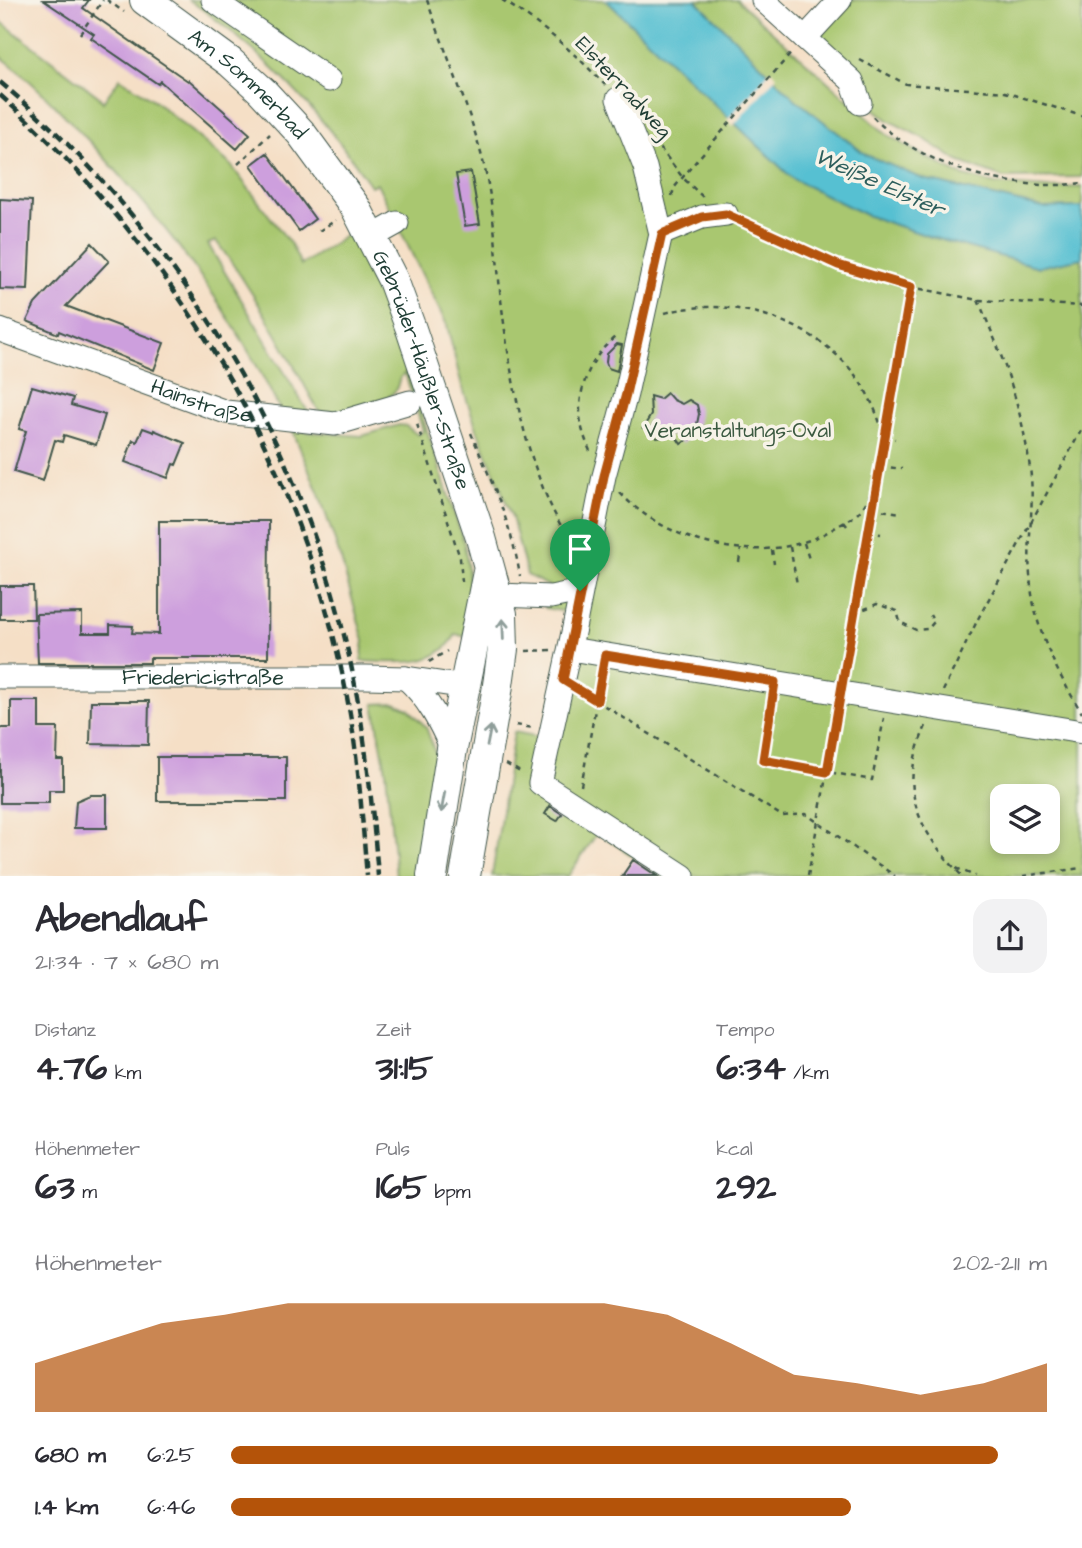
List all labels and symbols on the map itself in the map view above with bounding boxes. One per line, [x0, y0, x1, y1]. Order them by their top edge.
street label: Am Sommerbad [182, 22, 314, 146]
street label: Elsterradweg [567, 30, 679, 146]
water label: Weiße Elster [810, 140, 952, 227]
street label: Gebrüder-Häußler-Straße [365, 245, 478, 494]
street label: Hainstraße [147, 372, 253, 430]
park label: Veranstaltungs-Oval [645, 416, 831, 447]
pin [550, 519, 610, 591]
one-way arrow [496, 618, 509, 641]
street label: Friedericistraße [122, 663, 284, 692]
one-way arrow [483, 725, 496, 748]
one-way arrow [436, 790, 449, 813]

